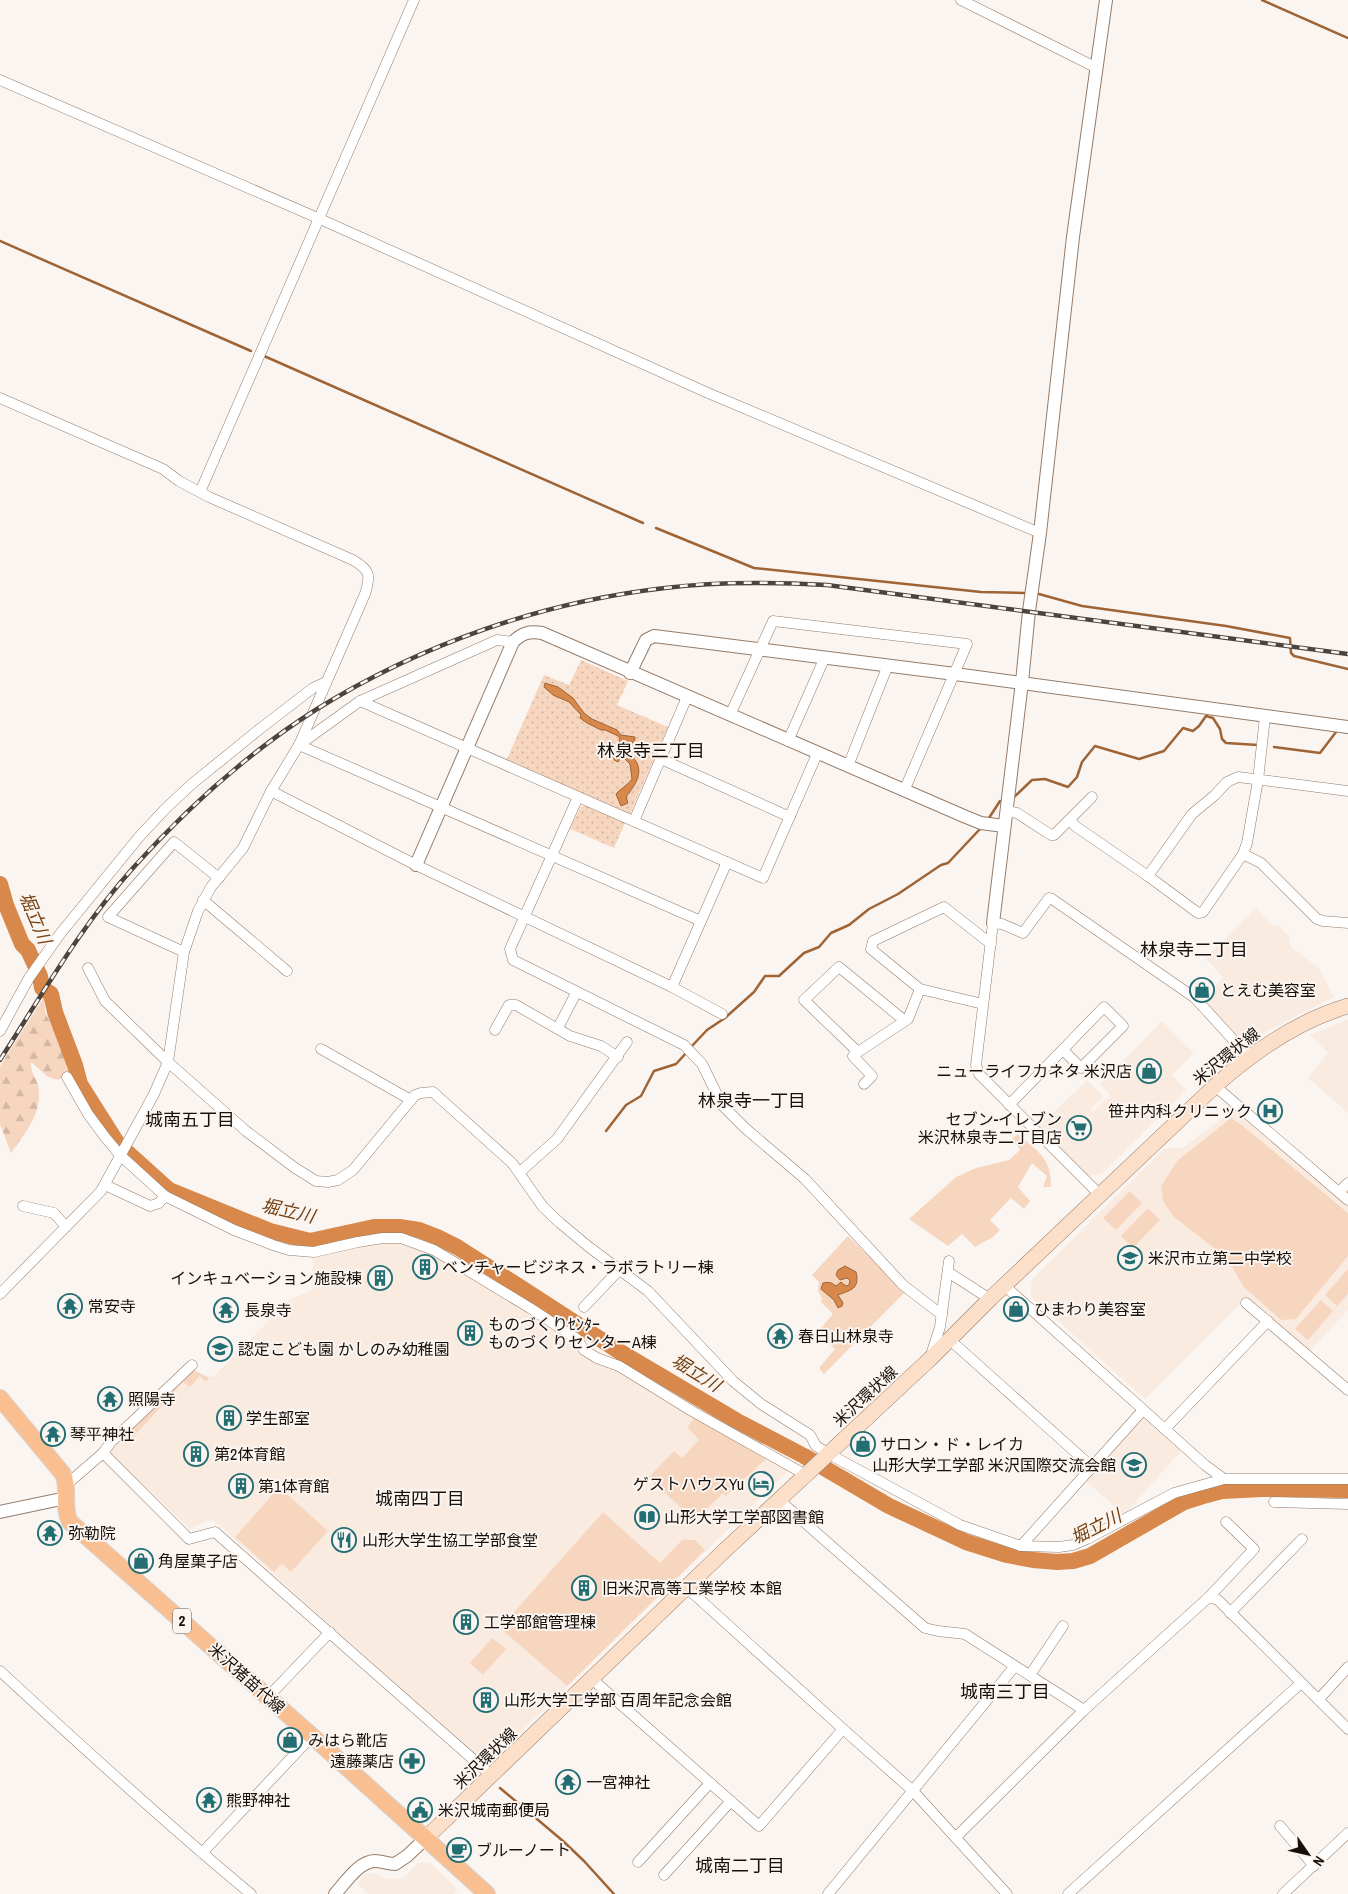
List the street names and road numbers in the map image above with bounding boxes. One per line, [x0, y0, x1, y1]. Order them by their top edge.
street label: 米沢環状線 [1188, 1022, 1264, 1090]
street label: 米沢環状線 [828, 1361, 902, 1431]
road number: 2 [173, 1608, 191, 1634]
street label: 米沢猪苗代線 [204, 1638, 290, 1718]
street label: 米沢環状線 [449, 1722, 521, 1794]

